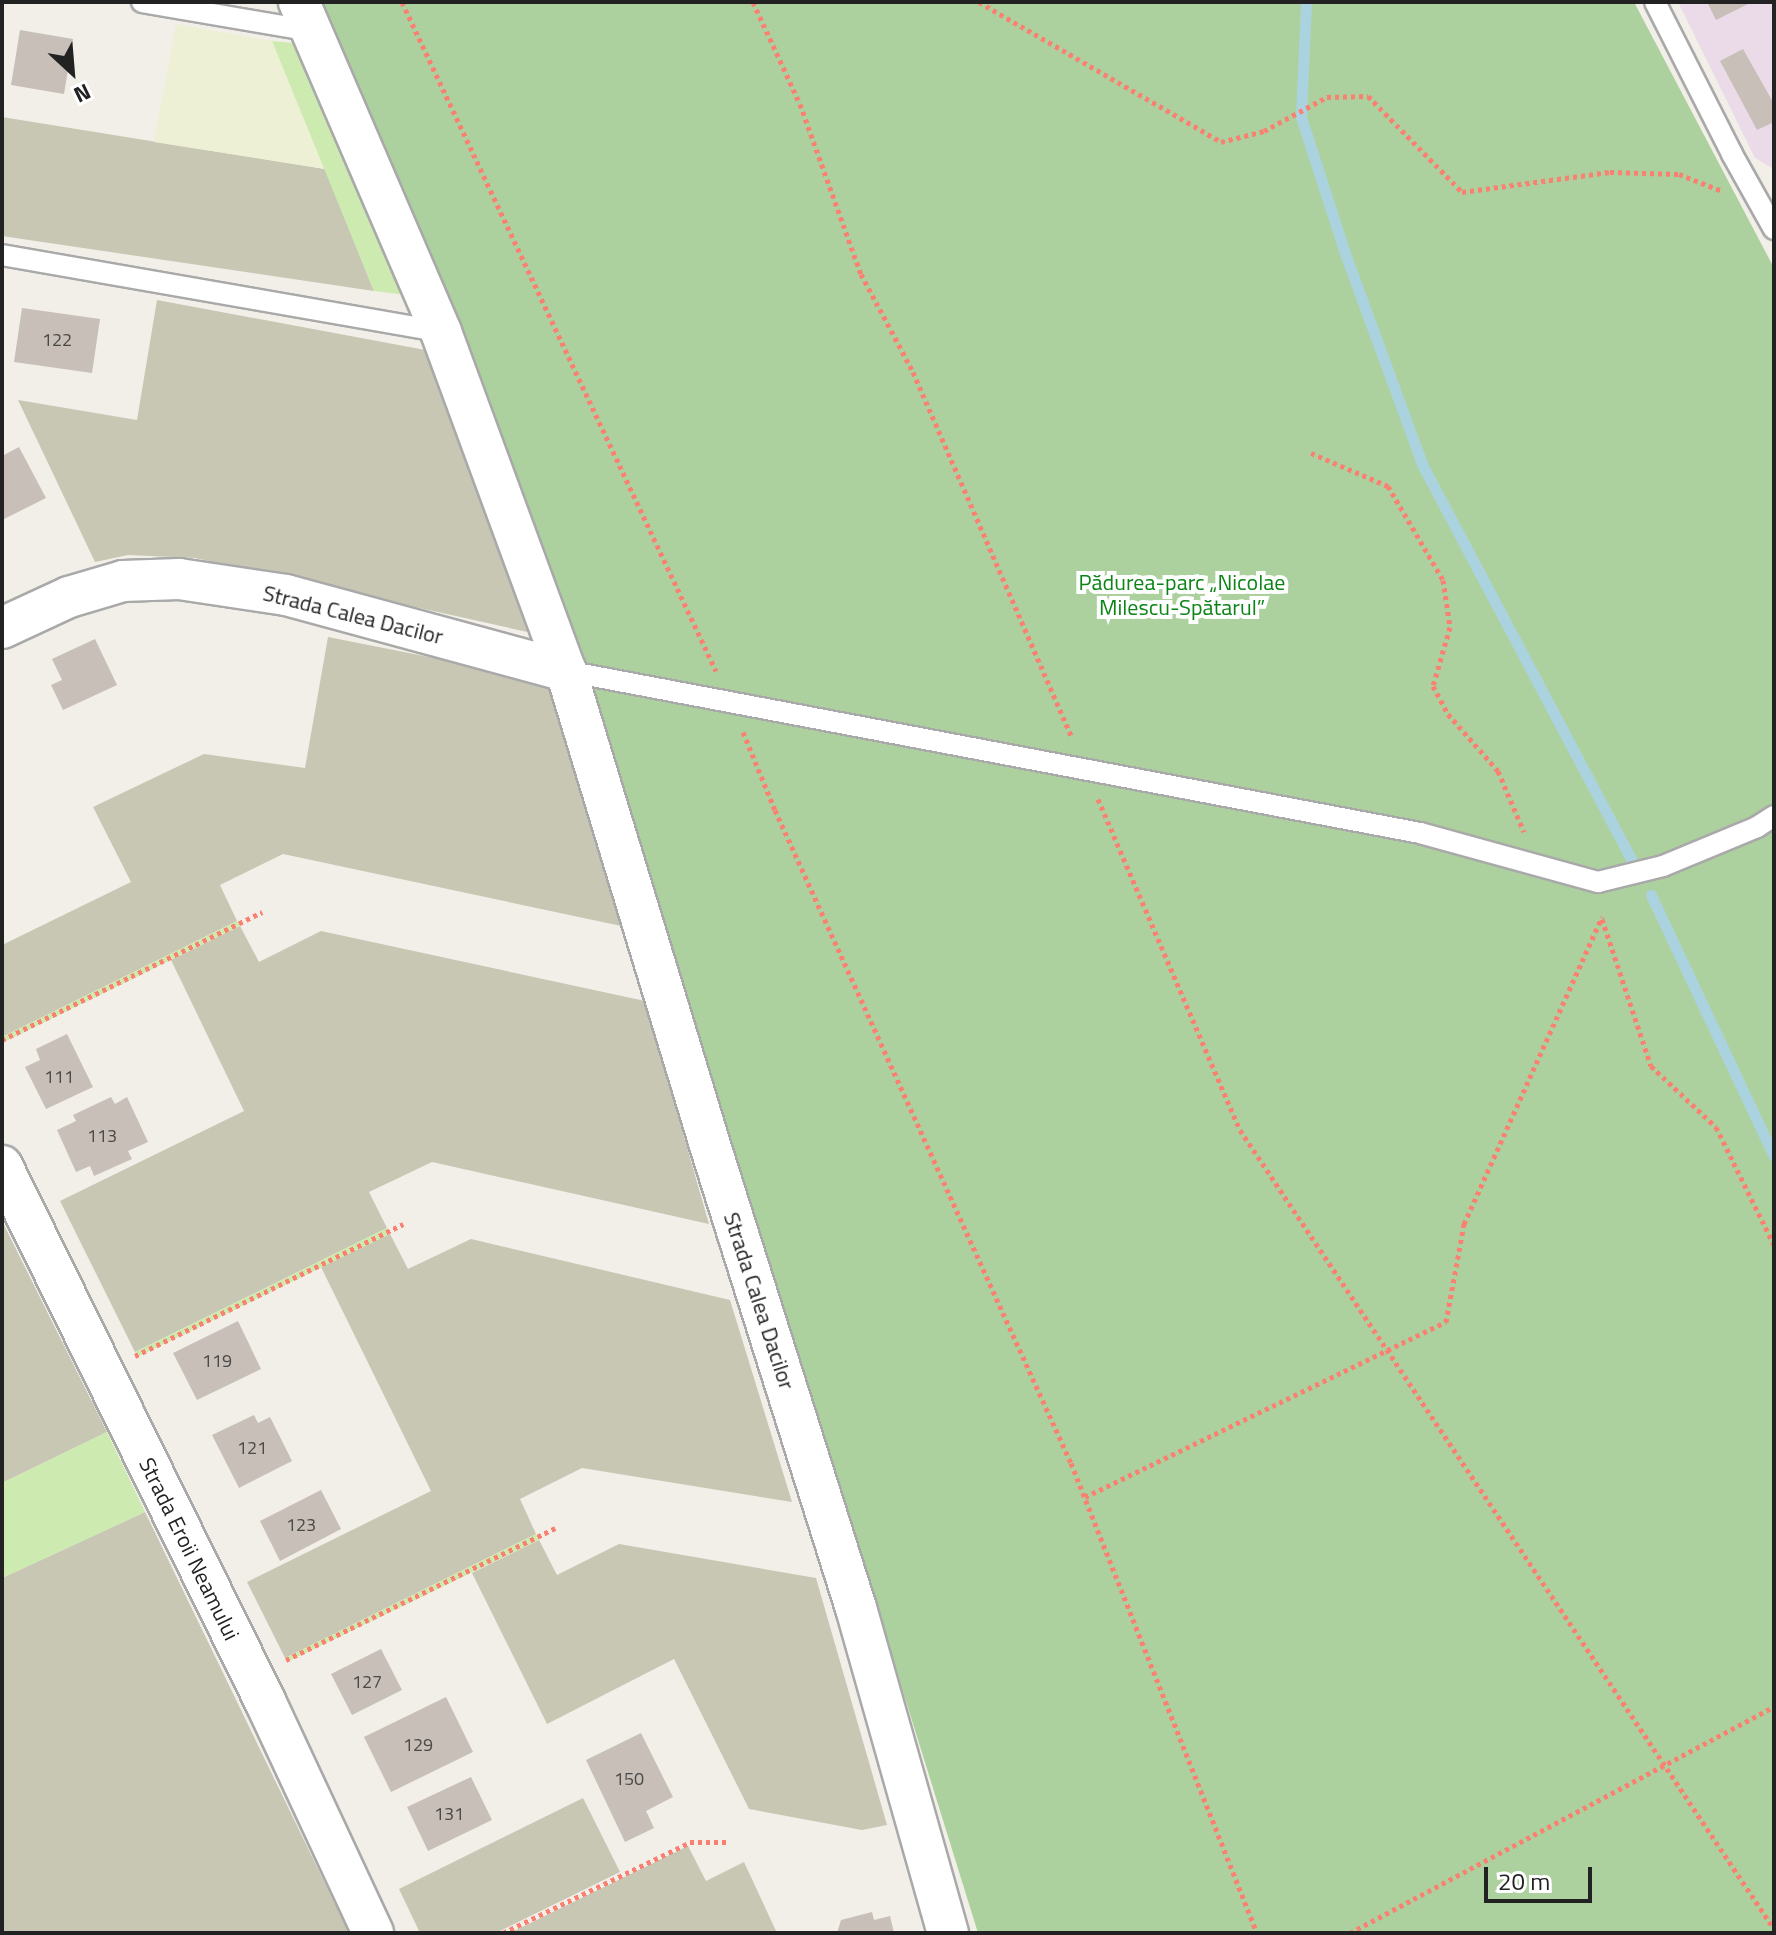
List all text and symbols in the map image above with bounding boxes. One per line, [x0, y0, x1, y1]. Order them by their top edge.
north arrow [32, 32, 112, 112]
text: N [68, 75, 97, 112]
house number: 122 [42, 329, 72, 351]
park label: Pădurea-parc „Nicolae Milescu-Spătarul” [1079, 569, 1285, 620]
street label: Strada Calea Dacilor [260, 580, 446, 650]
house number: 111 [44, 1066, 74, 1088]
house number: 113 [87, 1125, 117, 1147]
street label: Strada Calea Dacilor [718, 1209, 800, 1393]
house number: 119 [202, 1350, 232, 1372]
house number: 121 [237, 1437, 267, 1459]
street label: Strada Eroii Neamului [133, 1453, 245, 1645]
house number: 123 [286, 1514, 316, 1536]
house number: 127 [352, 1671, 382, 1693]
house number: 129 [403, 1734, 433, 1756]
house number: 150 [614, 1768, 644, 1790]
house number: 131 [434, 1803, 464, 1825]
scale bar [1488, 1851, 1596, 1901]
text: 20 m [1498, 1863, 1550, 1899]

